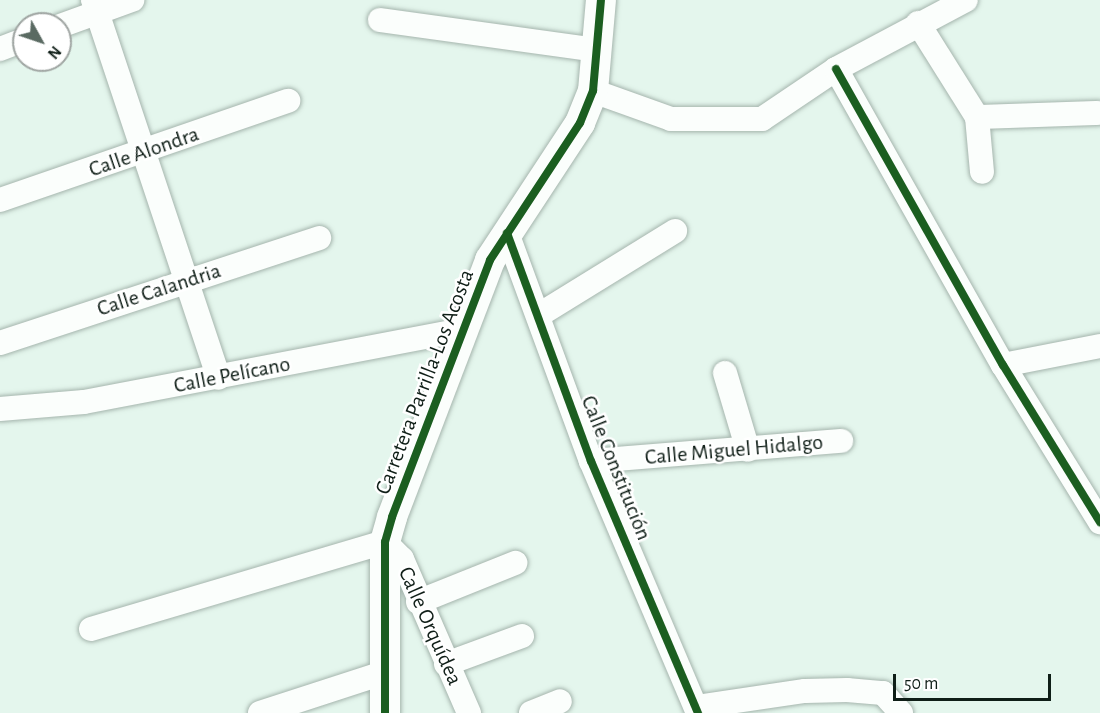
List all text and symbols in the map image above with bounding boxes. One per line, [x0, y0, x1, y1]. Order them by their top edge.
north arrow [12, 12, 72, 72]
text: N [45, 43, 64, 62]
street label: Calle Alondra [85, 121, 203, 183]
street label: Calle Calandria [94, 258, 224, 322]
street label: Carretera Parrilla-Los Acosta [370, 266, 480, 498]
street label: Calle Pelícano [172, 351, 292, 399]
street label: Calle Constitución [575, 392, 657, 544]
street label: Calle Miguel Hidalgo [644, 429, 824, 471]
street label: Calle Orquídea [392, 563, 468, 689]
scale bar [896, 662, 1054, 700]
text: 50 m [904, 675, 938, 693]

